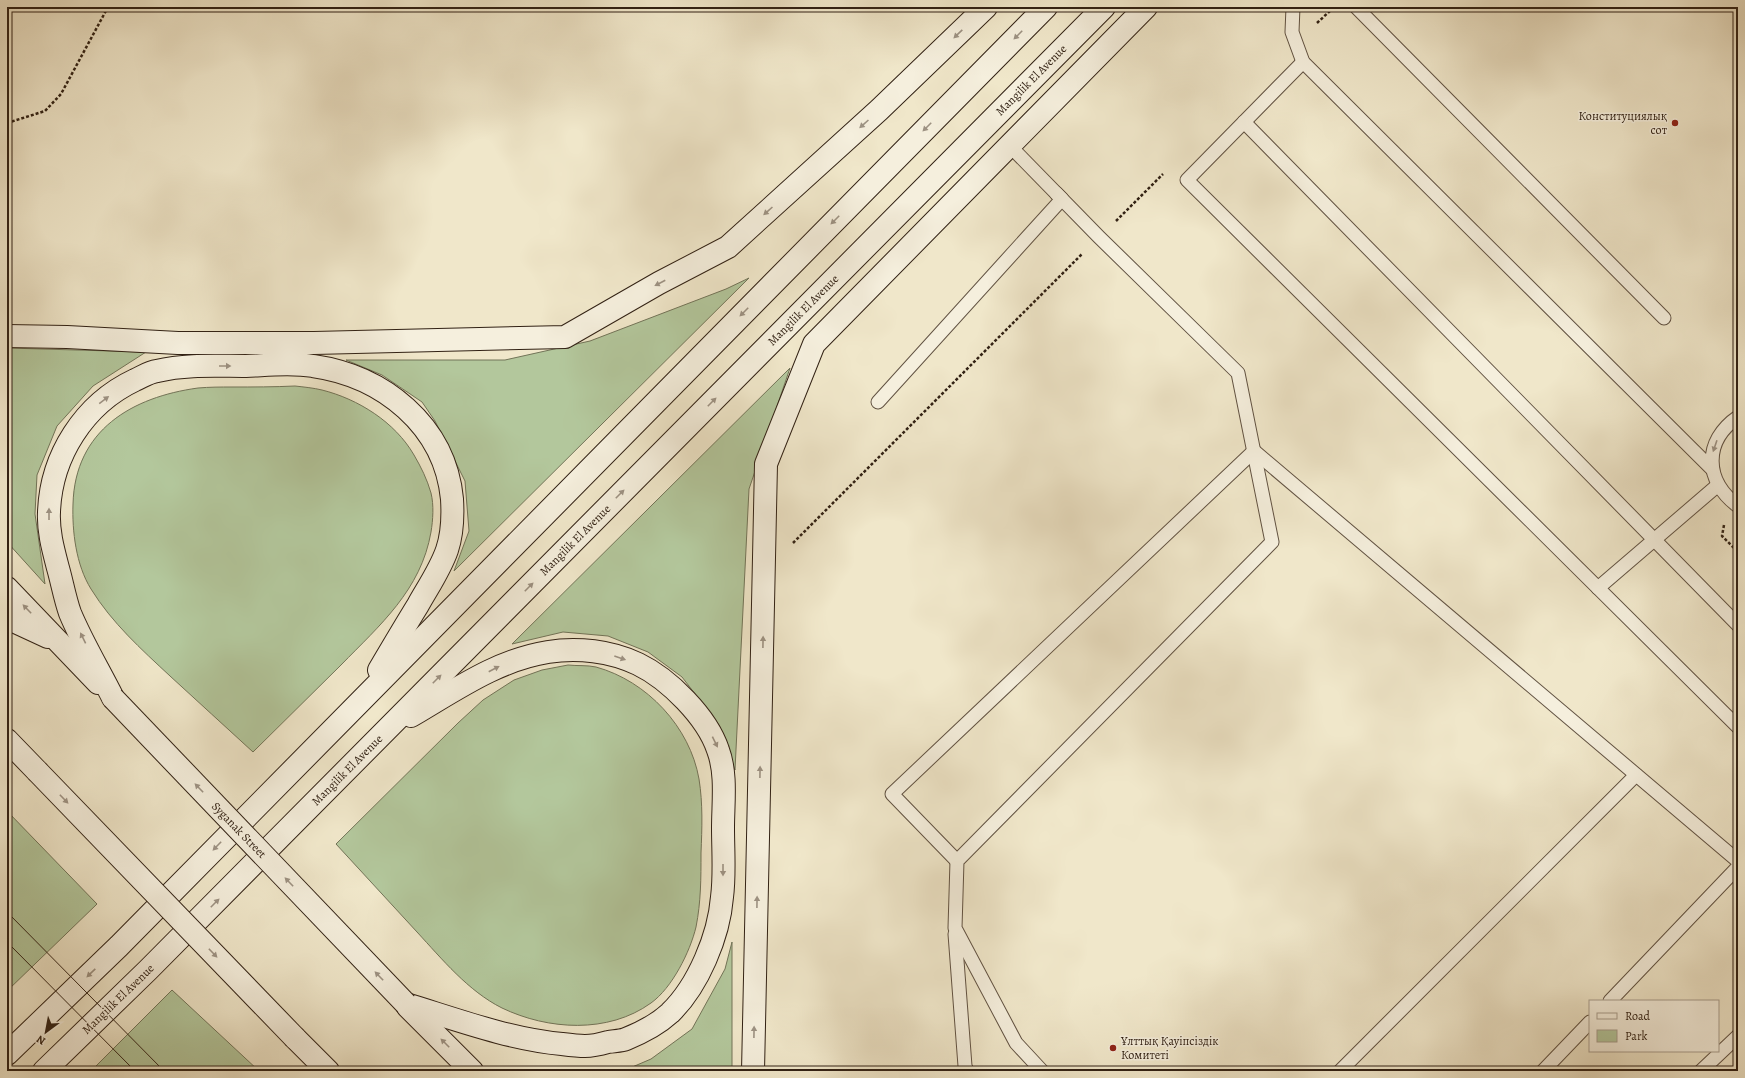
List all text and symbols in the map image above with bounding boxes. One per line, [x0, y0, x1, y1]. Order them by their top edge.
one-way arrow [953, 29, 963, 39]
one-way arrow [1013, 30, 1023, 40]
street label: Mangilik El Avenue [992, 41, 1070, 119]
place label: Конституциялық сот [1579, 108, 1668, 138]
marker: Конституциялық сот [1670, 118, 1680, 128]
one-way arrow [859, 119, 869, 129]
one-way arrow [922, 122, 932, 132]
one-way arrow [763, 206, 773, 216]
one-way arrow [831, 215, 840, 225]
street label: Mangilik El Avenue [764, 271, 842, 349]
one-way arrow [655, 279, 666, 286]
one-way arrow [739, 307, 749, 317]
one-way arrow [219, 363, 232, 369]
one-way arrow [98, 396, 109, 405]
one-way arrow [707, 397, 717, 407]
one-way arrow [1711, 441, 1717, 453]
one-way arrow [615, 489, 625, 499]
street label: Mangilik El Avenue [536, 501, 614, 579]
one-way arrow [46, 507, 52, 520]
one-way arrow [524, 582, 534, 592]
one-way arrow [23, 604, 32, 614]
one-way arrow [80, 632, 86, 644]
one-way arrow [759, 636, 766, 648]
one-way arrow [614, 655, 626, 661]
one-way arrow [488, 666, 500, 672]
one-way arrow [432, 674, 442, 684]
street label: Mangilik El Avenue [308, 731, 386, 809]
one-way arrow [711, 736, 718, 748]
one-way arrow [757, 765, 763, 778]
one-way arrow [195, 784, 204, 793]
one-way arrow [59, 794, 69, 804]
street label: Syganak Street [208, 798, 270, 862]
one-way arrow [212, 841, 222, 851]
one-way arrow [719, 864, 726, 876]
one-way arrow [284, 877, 294, 887]
one-way arrow [754, 895, 760, 908]
one-way arrow [210, 898, 219, 908]
one-way arrow [208, 948, 218, 958]
street label: Mangilik El Avenue [78, 960, 158, 1038]
one-way arrow [86, 968, 96, 978]
one-way arrow [374, 971, 384, 981]
legend [1589, 1000, 1719, 1052]
text: Road [1625, 1008, 1651, 1024]
north arrow [26, 1012, 66, 1052]
one-way arrow [751, 1025, 757, 1038]
text: Park [1625, 1028, 1648, 1044]
text: N [34, 1032, 48, 1049]
place label: Ұлттық Қауіпсіздік Комитеті [1120, 1033, 1219, 1063]
one-way arrow [440, 1038, 450, 1048]
marker: Ұлттық Қауіпсіздік Комитеті [1108, 1043, 1118, 1053]

